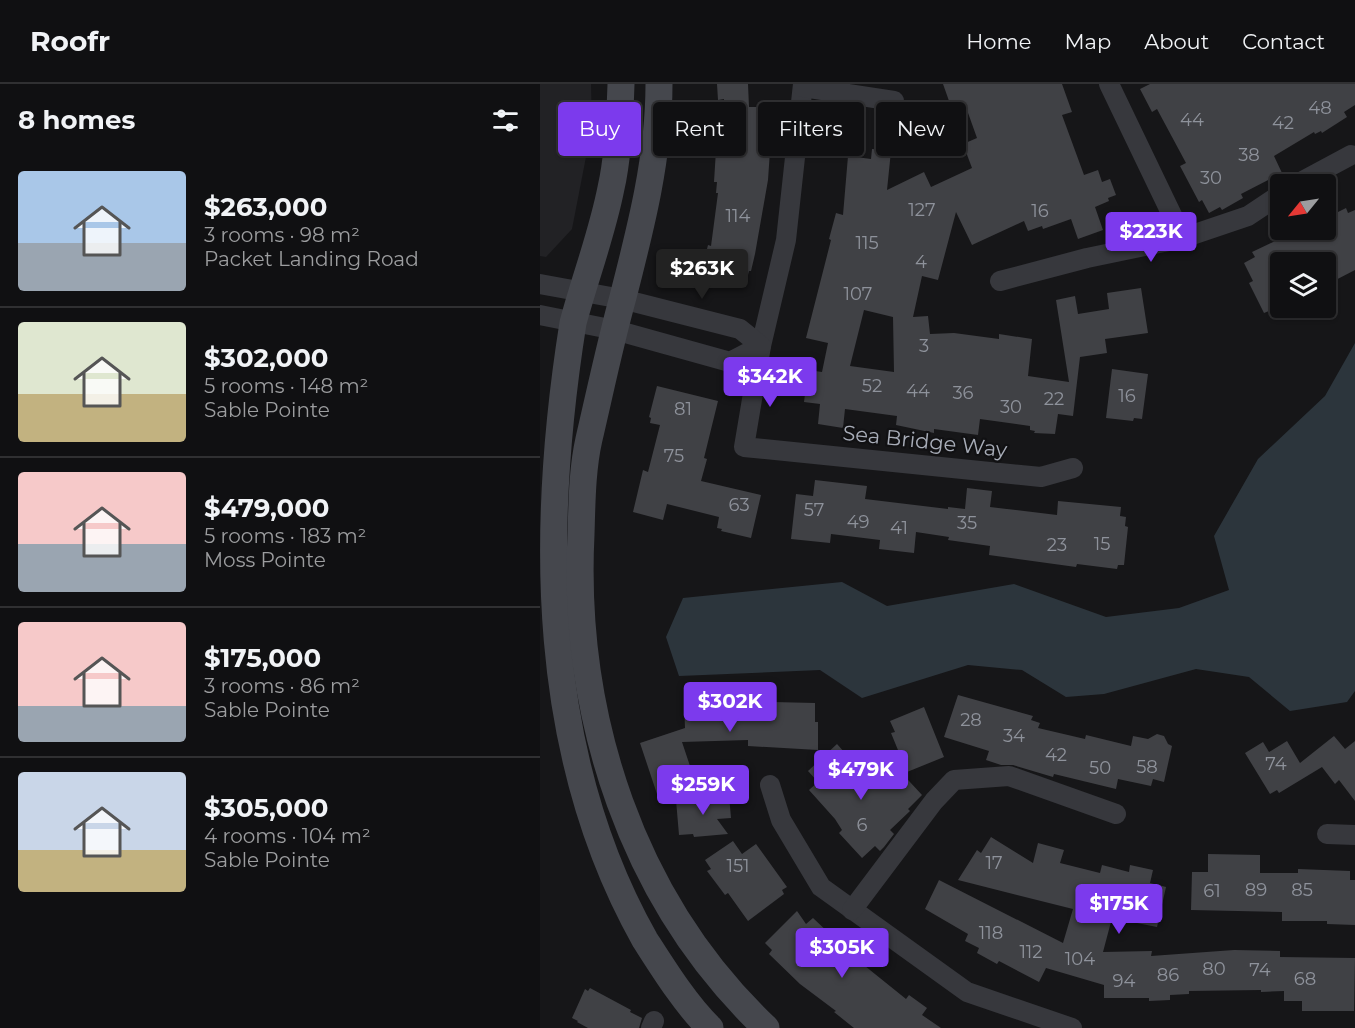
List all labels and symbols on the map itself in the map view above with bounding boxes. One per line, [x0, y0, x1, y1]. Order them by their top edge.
house number: 48 [1308, 97, 1332, 119]
house number: 44 [1180, 109, 1204, 131]
house number: 42 [1272, 112, 1294, 134]
house number: 38 [1238, 144, 1260, 166]
house number: 30 [1200, 167, 1222, 189]
north arrow [1270, 174, 1336, 240]
house number: 127 [908, 199, 936, 221]
house number: 16 [1031, 200, 1049, 222]
house number: 114 [726, 205, 751, 227]
pin: $223K [1109, 212, 1193, 263]
house number: 115 [855, 232, 879, 254]
pin: $263K [660, 249, 744, 300]
house number: 4 [915, 251, 927, 273]
house number: 107 [844, 283, 872, 305]
house number: 3 [919, 335, 929, 357]
pin: $342K [728, 357, 812, 408]
house number: 52 [862, 375, 882, 397]
house number: 44 [906, 380, 930, 402]
house number: 36 [952, 382, 974, 404]
house number: 16 [1118, 385, 1136, 407]
house number: 22 [1044, 388, 1064, 410]
house number: 30 [1000, 396, 1022, 418]
house number: 81 [674, 398, 692, 420]
street label: Sea Bridge Way [842, 420, 1009, 462]
house number: 75 [664, 445, 684, 467]
house number: 63 [728, 494, 750, 516]
house number: 57 [804, 499, 824, 521]
house number: 49 [847, 511, 869, 533]
house number: 35 [957, 512, 977, 534]
house number: 41 [890, 517, 908, 539]
house number: 15 [1094, 533, 1110, 555]
house number: 23 [1047, 534, 1067, 556]
pin: $302K [688, 682, 772, 733]
house number: 28 [960, 709, 982, 731]
house number: 34 [1003, 725, 1025, 747]
house number: 42 [1045, 744, 1067, 766]
pin: $479K [819, 750, 903, 801]
house number: 74 [1265, 753, 1287, 775]
house number: 58 [1136, 756, 1158, 778]
house number: 50 [1089, 757, 1111, 779]
pin: $259K [661, 765, 745, 816]
house number: 6 [857, 814, 868, 836]
house number: 17 [985, 852, 1003, 874]
house number: 151 [726, 855, 750, 877]
house number: 89 [1245, 879, 1267, 901]
house number: 85 [1291, 879, 1313, 901]
house number: 61 [1203, 880, 1221, 902]
pin: $175K [1077, 884, 1161, 935]
house number: 118 [979, 922, 1003, 944]
pin: $305K [800, 928, 884, 979]
house number: 112 [1019, 941, 1043, 963]
house number: 104 [1065, 948, 1095, 970]
house number: 80 [1202, 958, 1226, 980]
house number: 74 [1249, 959, 1271, 981]
house number: 86 [1157, 964, 1179, 986]
house number: 68 [1294, 968, 1316, 990]
house number: 94 [1113, 970, 1136, 992]

